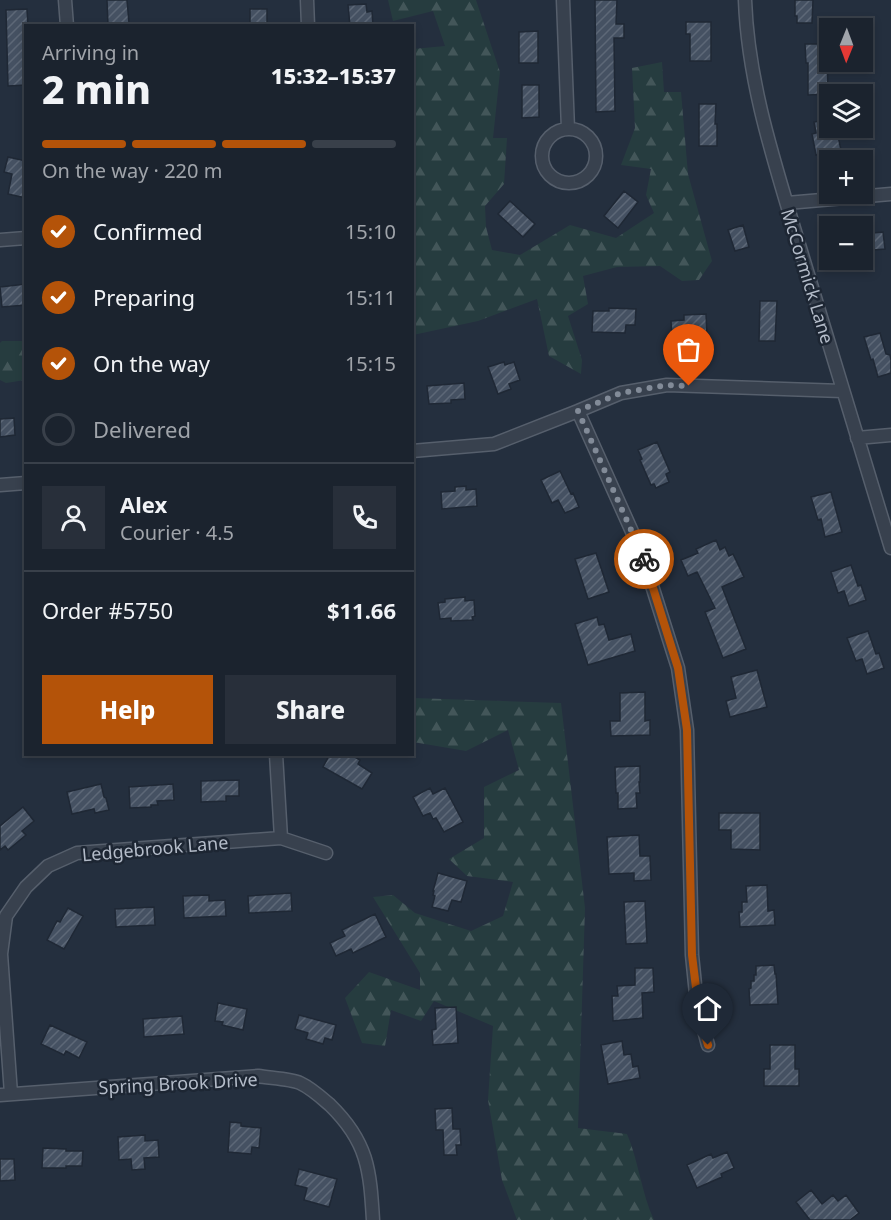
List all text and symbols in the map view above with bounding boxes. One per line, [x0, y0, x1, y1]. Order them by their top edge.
north arrow [819, 18, 873, 72]
map controls [819, 18, 873, 270]
text: Arriving in [42, 39, 139, 66]
text: 15:32–15:37 [271, 60, 396, 90]
text: 2 min [42, 62, 151, 115]
button: layers [819, 84, 873, 138]
button: + [819, 150, 873, 204]
text: On the way · 220 m [42, 157, 222, 184]
street label: McCormick Lane [776, 206, 840, 346]
icon: check [42, 215, 75, 248]
text: Confirmed [93, 216, 203, 246]
button: − [819, 216, 873, 270]
text: 15:10 [345, 218, 396, 245]
icon: check [42, 281, 75, 314]
text: Preparing [93, 282, 195, 312]
text: 15:11 [345, 284, 396, 311]
pin [663, 324, 714, 386]
icon: bag [672, 333, 705, 366]
icon: check [42, 347, 75, 380]
text: On the way [93, 348, 210, 378]
text: 15:15 [345, 350, 396, 377]
text: Delivered [93, 414, 191, 444]
button: person [42, 486, 105, 549]
button: phone [333, 486, 396, 549]
text: Alex [120, 489, 167, 519]
text: Courier · 4.5 [120, 519, 234, 546]
courier [614, 529, 674, 589]
icon: bike [628, 543, 661, 576]
text: Order #5750 [42, 595, 173, 625]
text: $11.66 [327, 595, 396, 625]
button: Help [42, 675, 213, 744]
button: Share [225, 675, 396, 744]
street label: Ledgebrook Lane [81, 830, 229, 866]
pin [682, 983, 733, 1045]
icon: home [691, 992, 724, 1025]
street label: Spring Brook Drive [98, 1067, 258, 1099]

